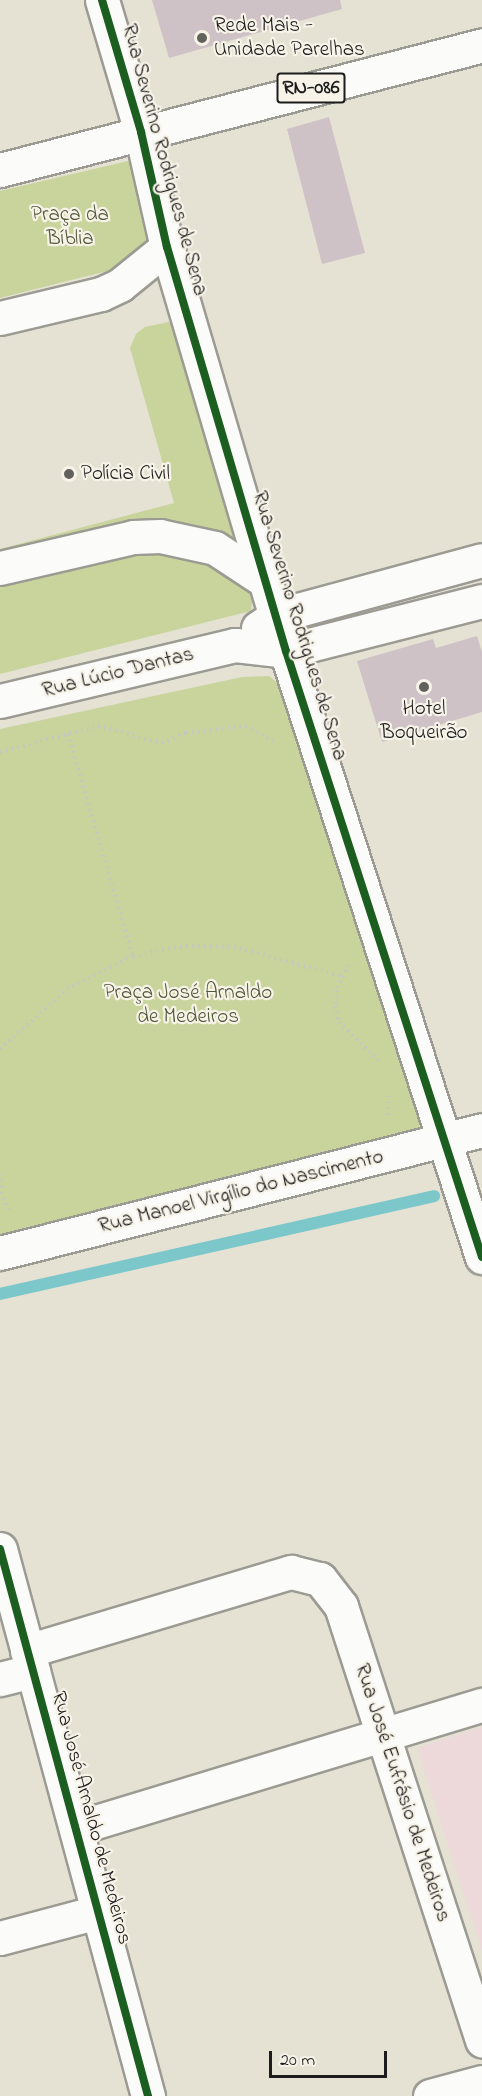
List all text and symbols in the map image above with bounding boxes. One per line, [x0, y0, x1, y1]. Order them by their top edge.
place label: Rede Mais - Unidade Parelhas [214, 13, 365, 63]
street label: Rua Severino Rodrigues de Sena [116, 21, 212, 299]
marker: Rede Mais - Unidade Parelhas [195, 31, 209, 45]
road number: RN-086 [276, 71, 346, 105]
park label: Praça da Bíblia [31, 202, 109, 252]
place label: Polícia Civil [81, 461, 170, 487]
marker: Polícia Civil [62, 467, 76, 481]
street label: Rua Severino Rodrigues de Sena [246, 488, 352, 764]
street label: Rua Lúcio Dantas [40, 642, 196, 704]
marker: Hotel Boqueirão [417, 680, 431, 694]
place label: Hotel Boqueirão [381, 696, 467, 746]
park label: Praça José Arnaldo de Medeiros [104, 980, 272, 1030]
street label: Rua Manoel Virgílio do Nascimento [96, 1144, 386, 1240]
street label: Rua José Eufrásio de Medeiros [348, 1661, 456, 1925]
street label: Rua José Arnaldo de Medeiros [45, 1689, 137, 1947]
scale bar [272, 2039, 390, 2077]
text: 20 m [280, 2048, 315, 2074]

